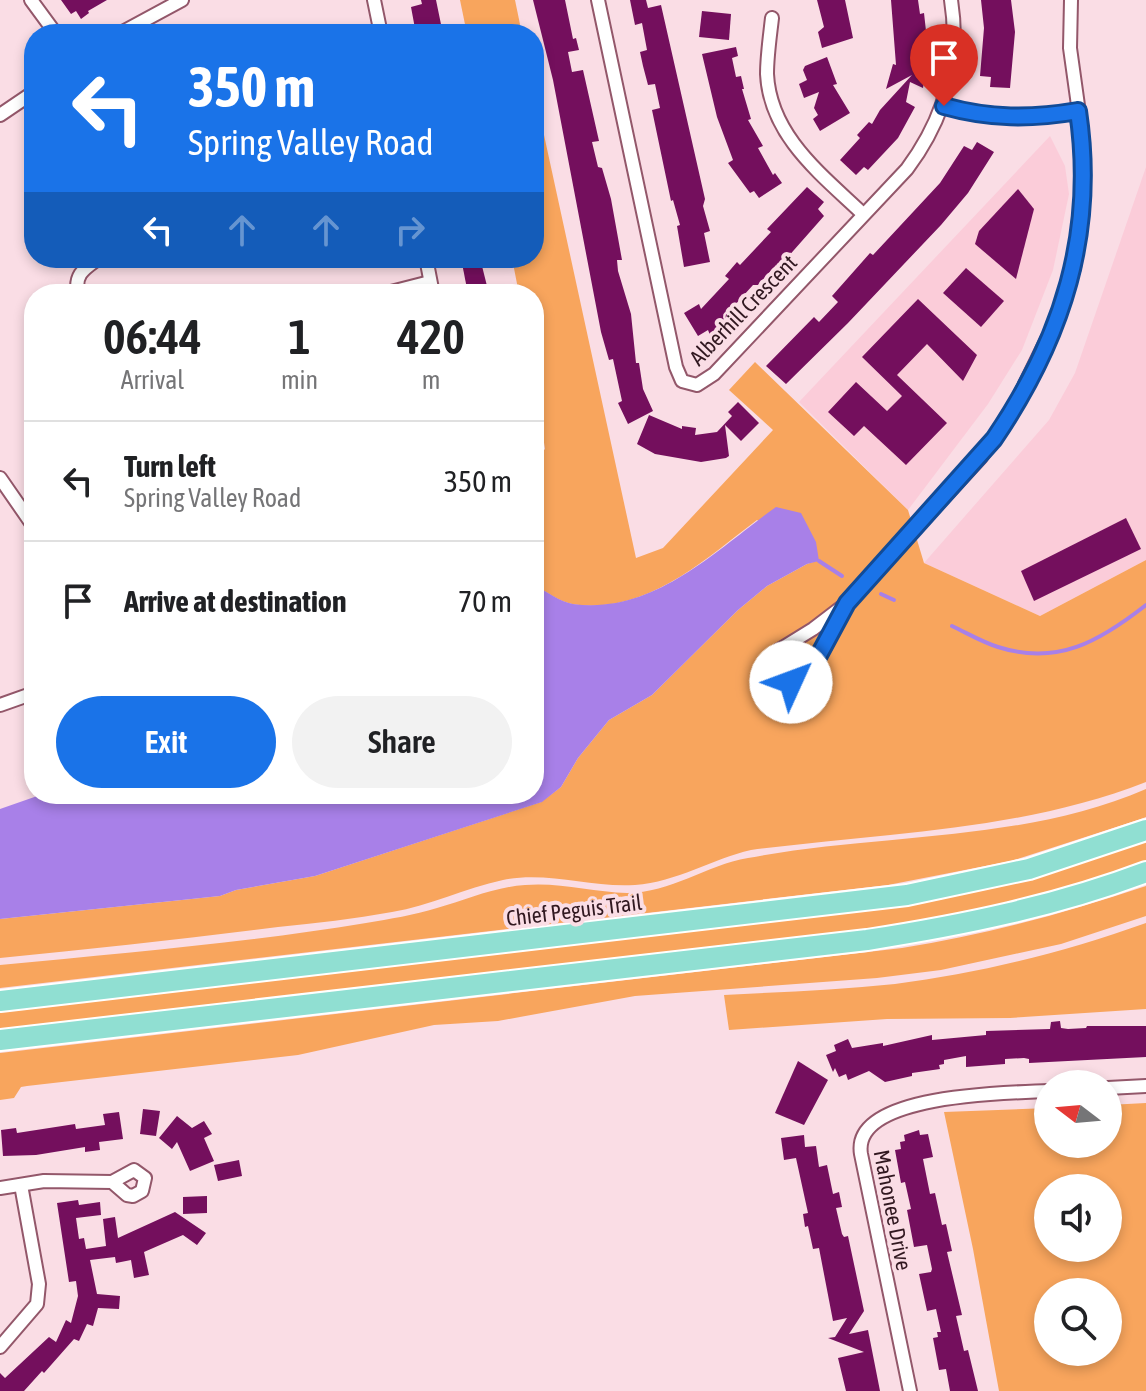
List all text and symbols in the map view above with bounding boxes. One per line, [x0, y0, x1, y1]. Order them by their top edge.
pin [910, 24, 978, 106]
icon: arrive [922, 36, 966, 80]
text: 350 m [188, 55, 315, 119]
icon: left [56, 56, 160, 160]
text: Spring Valley Road [188, 121, 433, 163]
icon: left [136, 208, 180, 252]
icon: ahead [220, 208, 264, 252]
icon: ahead [304, 208, 348, 252]
icon: right [388, 208, 432, 252]
street label: Alberhill Crescent [684, 249, 802, 371]
text: 06:44 [103, 309, 202, 364]
text: 1 [288, 309, 311, 364]
text: 420 [397, 309, 465, 364]
text: Arrival [121, 365, 184, 395]
text: min [281, 365, 318, 395]
text: m [422, 365, 440, 395]
text: Turn left [124, 449, 216, 483]
icon: left [56, 459, 100, 503]
text: 350 m [444, 464, 512, 498]
text: Spring Valley Road [124, 483, 301, 513]
icon: arrive [56, 579, 100, 623]
text: Arrive at destination [124, 584, 346, 618]
text: 70 m [458, 584, 512, 618]
position arrow [749, 640, 833, 724]
button: Exit [56, 696, 276, 788]
button: Share [292, 696, 512, 788]
street label: Chief Peguis Trail [505, 889, 644, 931]
north arrow [1034, 1070, 1122, 1158]
map controls [1034, 1070, 1122, 1366]
street label: Mahonee Drive [869, 1148, 917, 1272]
button: sound [1034, 1174, 1122, 1262]
button: search [1034, 1278, 1122, 1366]

